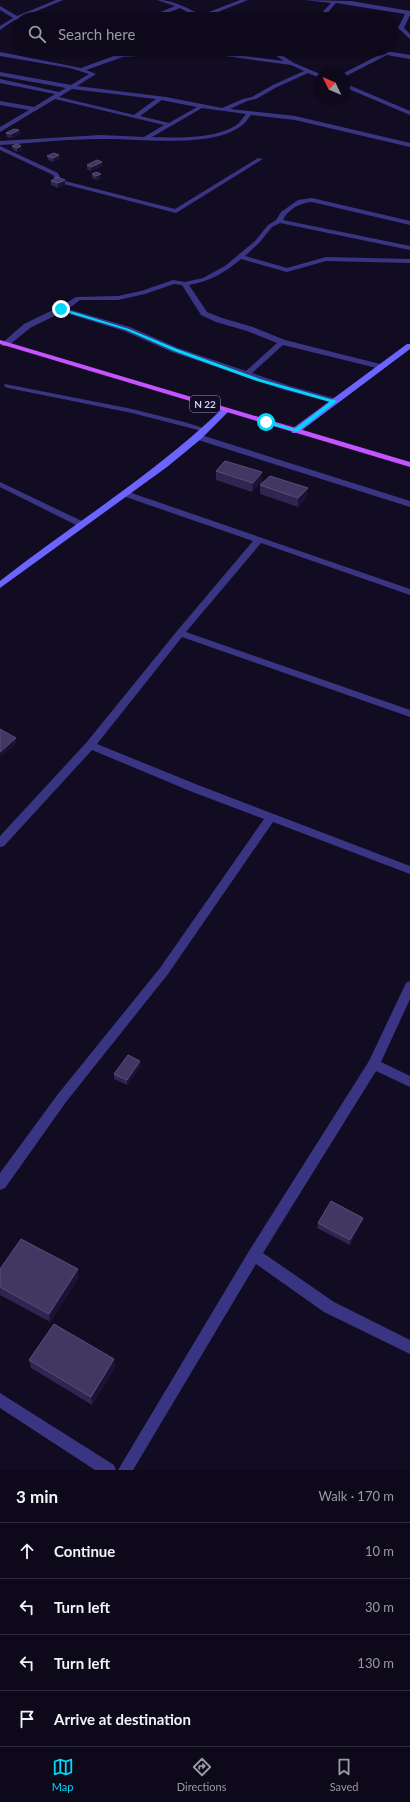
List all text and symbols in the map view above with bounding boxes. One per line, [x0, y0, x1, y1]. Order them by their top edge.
search box [12, 12, 398, 56]
icon: search [26, 23, 48, 45]
text: Search here [58, 25, 135, 43]
north arrow [314, 68, 350, 104]
route end [52, 300, 70, 318]
road number: N 22 [190, 396, 220, 412]
route start [257, 413, 275, 431]
text: 3 min [16, 1486, 58, 1507]
text: Walk · 170 m [318, 1488, 394, 1504]
icon: ahead [16, 1540, 38, 1562]
text: Continue [54, 1542, 115, 1560]
text: 10 m [365, 1543, 394, 1559]
icon: left [16, 1596, 38, 1618]
text: Turn left [54, 1598, 110, 1616]
text: 30 m [365, 1599, 394, 1615]
icon: left [16, 1652, 38, 1674]
text: Turn left [54, 1654, 110, 1672]
text: 130 m [357, 1655, 394, 1671]
icon: arrive [16, 1708, 38, 1730]
text: Arrive at destination [54, 1710, 191, 1728]
tab: Map [52, 1756, 74, 1793]
tab: Directions [177, 1756, 226, 1793]
tab: Saved [330, 1756, 358, 1793]

